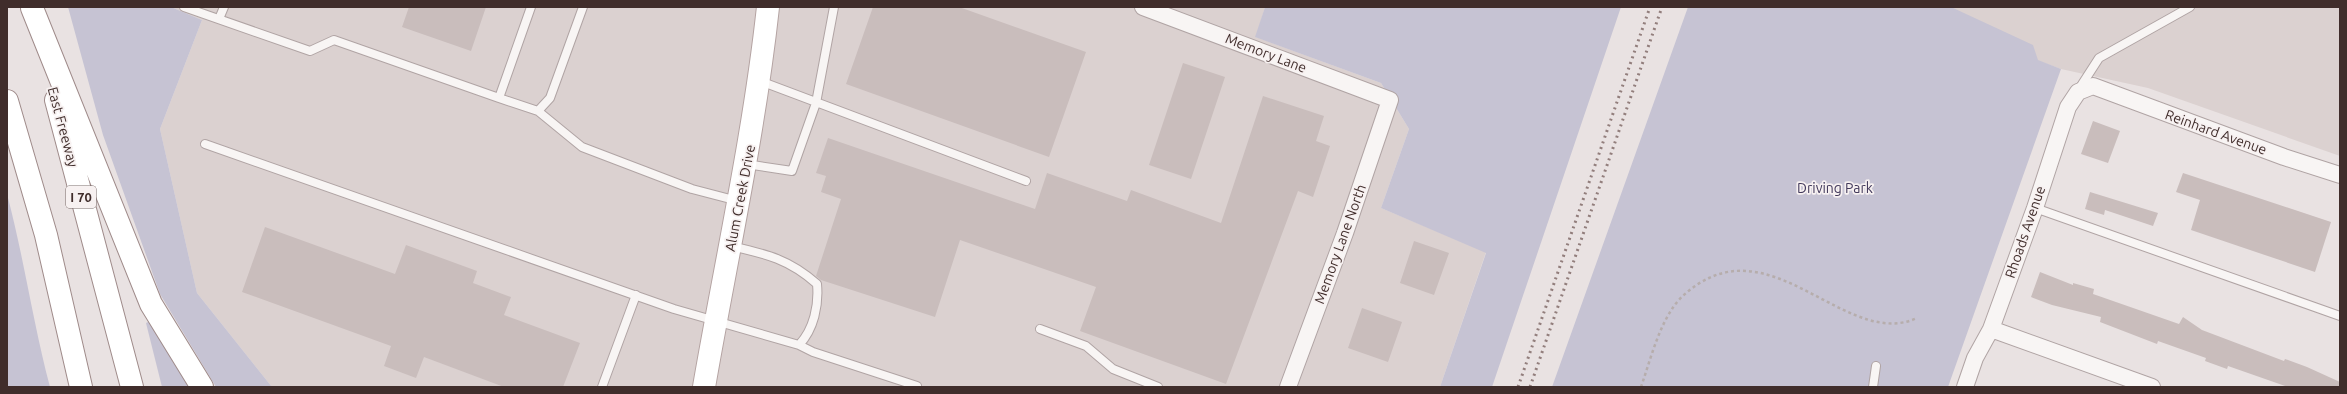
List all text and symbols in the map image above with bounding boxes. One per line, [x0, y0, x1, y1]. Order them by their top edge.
street label: Memory Lane [1223, 30, 1309, 76]
street label: East Freeway [45, 85, 81, 169]
street label: Reinhard Avenue [2163, 106, 2269, 158]
street label: Alum Creek Drive [722, 143, 758, 253]
park label: Driving Park [1797, 180, 1873, 196]
street label: Memory Lane North [1311, 182, 1369, 306]
street label: Rhoads Avenue [2002, 184, 2048, 280]
road number: I 70 [66, 186, 96, 208]

